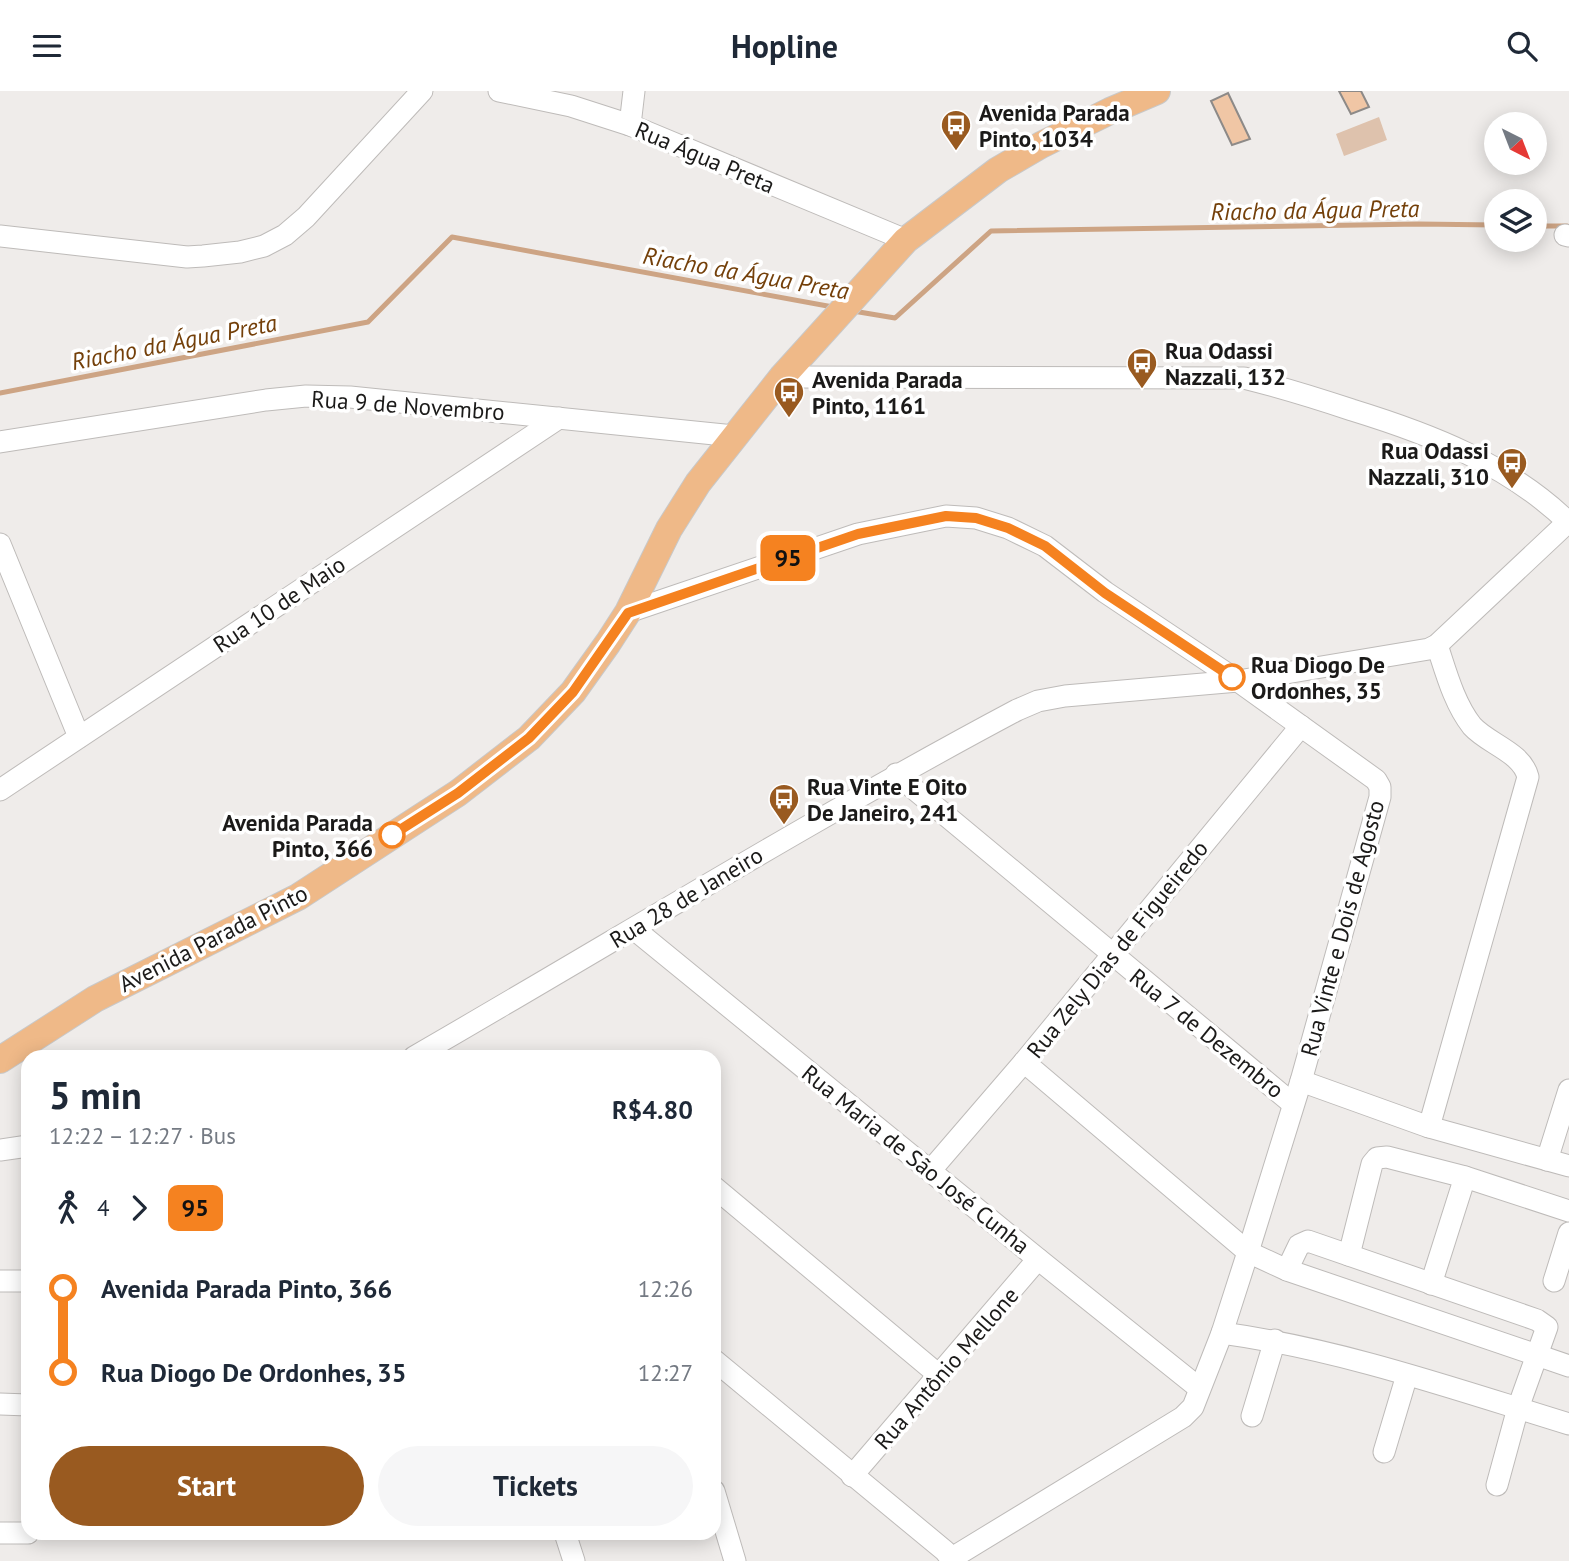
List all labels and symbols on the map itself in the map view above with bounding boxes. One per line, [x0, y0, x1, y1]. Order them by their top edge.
place label: Avenida Parada Pinto, 1034 [979, 98, 1130, 153]
bus stop icon: Avenida Parada Pinto, 1034 [939, 108, 973, 152]
north arrow [1484, 112, 1547, 175]
street label: Rua Água Preta [631, 115, 779, 199]
water label: Riacho da Água Preta [1210, 193, 1420, 227]
water label: Riacho da Água Preta [641, 240, 852, 306]
water label: Riacho da Água Preta [69, 307, 280, 377]
place label: Rua Odassi Nazzali, 132 [1165, 336, 1286, 391]
bus stop icon: Rua Odassi Nazzali, 132 [1125, 346, 1159, 390]
place label: Avenida Parada Pinto, 1161 [812, 365, 963, 420]
bus stop icon: Avenida Parada Pinto, 1161 [772, 375, 806, 419]
street label: Rua 9 de Novembro [310, 384, 506, 426]
place label: Rua Odassi Nazzali, 310 [1368, 436, 1489, 491]
bus stop icon: Rua Odassi Nazzali, 310 [1495, 446, 1529, 490]
line badge: 95 [756, 535, 820, 581]
street label: Rua 10 de Maio [208, 549, 350, 659]
place label: Rua Diogo De Ordonhes, 35 [1251, 650, 1385, 705]
marker: Rua Diogo De Ordonhes, 35 [1219, 664, 1245, 690]
place label: Rua Vinte E Oito De Janeiro, 241 [807, 772, 967, 827]
bus stop icon: Rua Vinte E Oito De Janeiro, 241 [767, 782, 801, 826]
street label: Rua Vinte e Dois de Agosto [1294, 797, 1390, 1059]
place label: Avenida Parada Pinto, 366 [222, 808, 373, 863]
marker: Avenida Parada Pinto, 366 [379, 822, 405, 848]
street label: Rua Zely Dias de Figueiredo [1020, 834, 1214, 1064]
street label: Rua 28 de Janeiro [604, 840, 768, 954]
street label: Avenida Parada Pinto [114, 878, 312, 998]
street label: Rua 7 de Dezembro [1124, 962, 1290, 1104]
street label: Rua Maria de São José Cunha [796, 1058, 1036, 1260]
street label: Rua Antônio Mellone [868, 1281, 1024, 1455]

